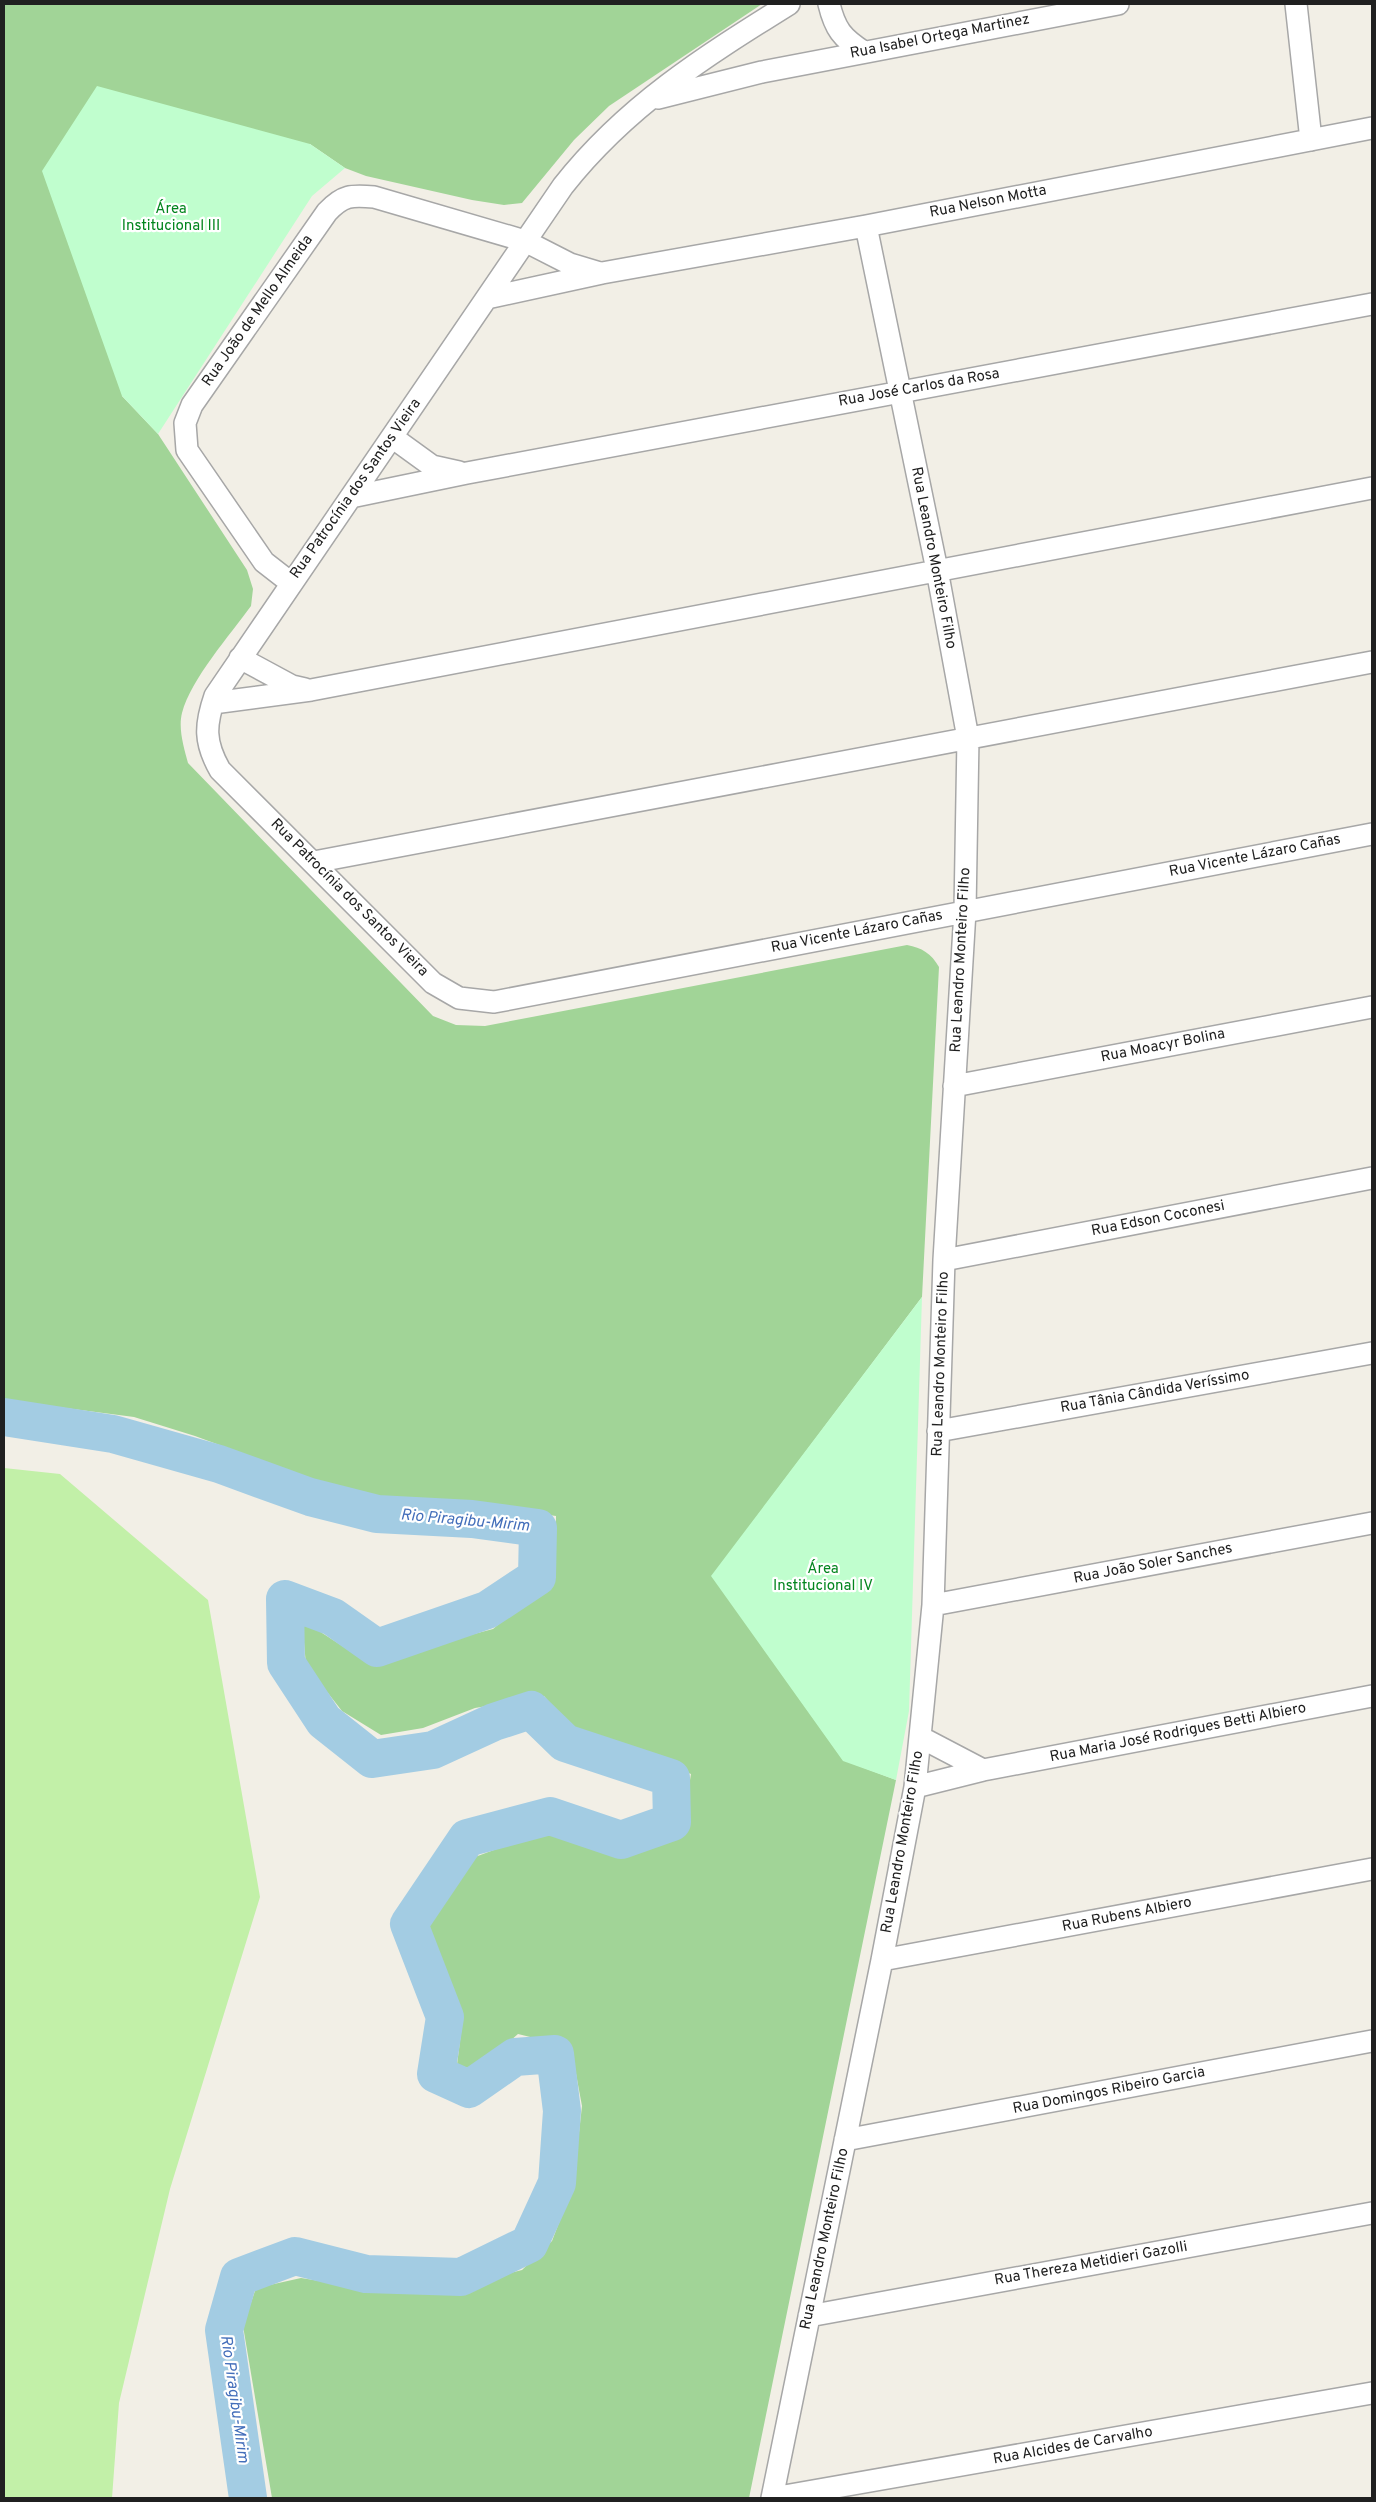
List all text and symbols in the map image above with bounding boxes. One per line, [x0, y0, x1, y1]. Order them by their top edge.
street label: Rua Isabel Ortega Martinez [849, 10, 1031, 64]
street label: Rua Nelson Motta [928, 181, 1048, 223]
park label: Área Institucional III [122, 199, 220, 236]
street label: Rua João de Mello Almeida [198, 232, 318, 390]
street label: Rua José Carlos da Rosa [837, 364, 1001, 412]
street label: Rua Patrocínia dos Santos Vieira [286, 395, 426, 583]
street label: Rua Leandro Monteiro Filho [906, 465, 960, 651]
street label: Rua Patrocínia dos Santos Vieira [266, 815, 432, 981]
street label: Rua Vicente Lázaro Cañas [1168, 830, 1342, 882]
street label: Rua Leandro Monteiro Filho [947, 867, 975, 1053]
street label: Rua Vicente Lázaro Cañas [770, 906, 944, 958]
street label: Rua Moacyr Bolina [1099, 1025, 1227, 1067]
street label: Rua Edson Coconesi [1090, 1197, 1226, 1241]
street label: Rua Leandro Monteiro Filho [928, 1271, 954, 1457]
street label: Rua Tânia Cândida Veríssimo [1059, 1366, 1251, 1418]
water label: Rio Piragibu-Mirim [400, 1505, 530, 1537]
street label: Rua João Soler Sanches [1072, 1539, 1234, 1589]
park label: Área Institucional IV [773, 1559, 873, 1596]
street label: Rua Maria José Rodrigues Betti Albiero [1048, 1699, 1308, 1767]
street label: Rua Leandro Monteiro Filho [878, 1749, 928, 1935]
street label: Rua Rubens Albiero [1061, 1893, 1193, 1937]
street label: Rua Domingos Ribeiro Garcia [1011, 2063, 1207, 2119]
street label: Rua Leandro Monteiro Filho [796, 2146, 854, 2332]
street label: Rua Thereza Metidieri Gazolli [993, 2238, 1189, 2290]
water label: Rio Piragibu-Mirim [215, 2334, 253, 2464]
street label: Rua Alcides de Carvalho [992, 2423, 1154, 2469]

